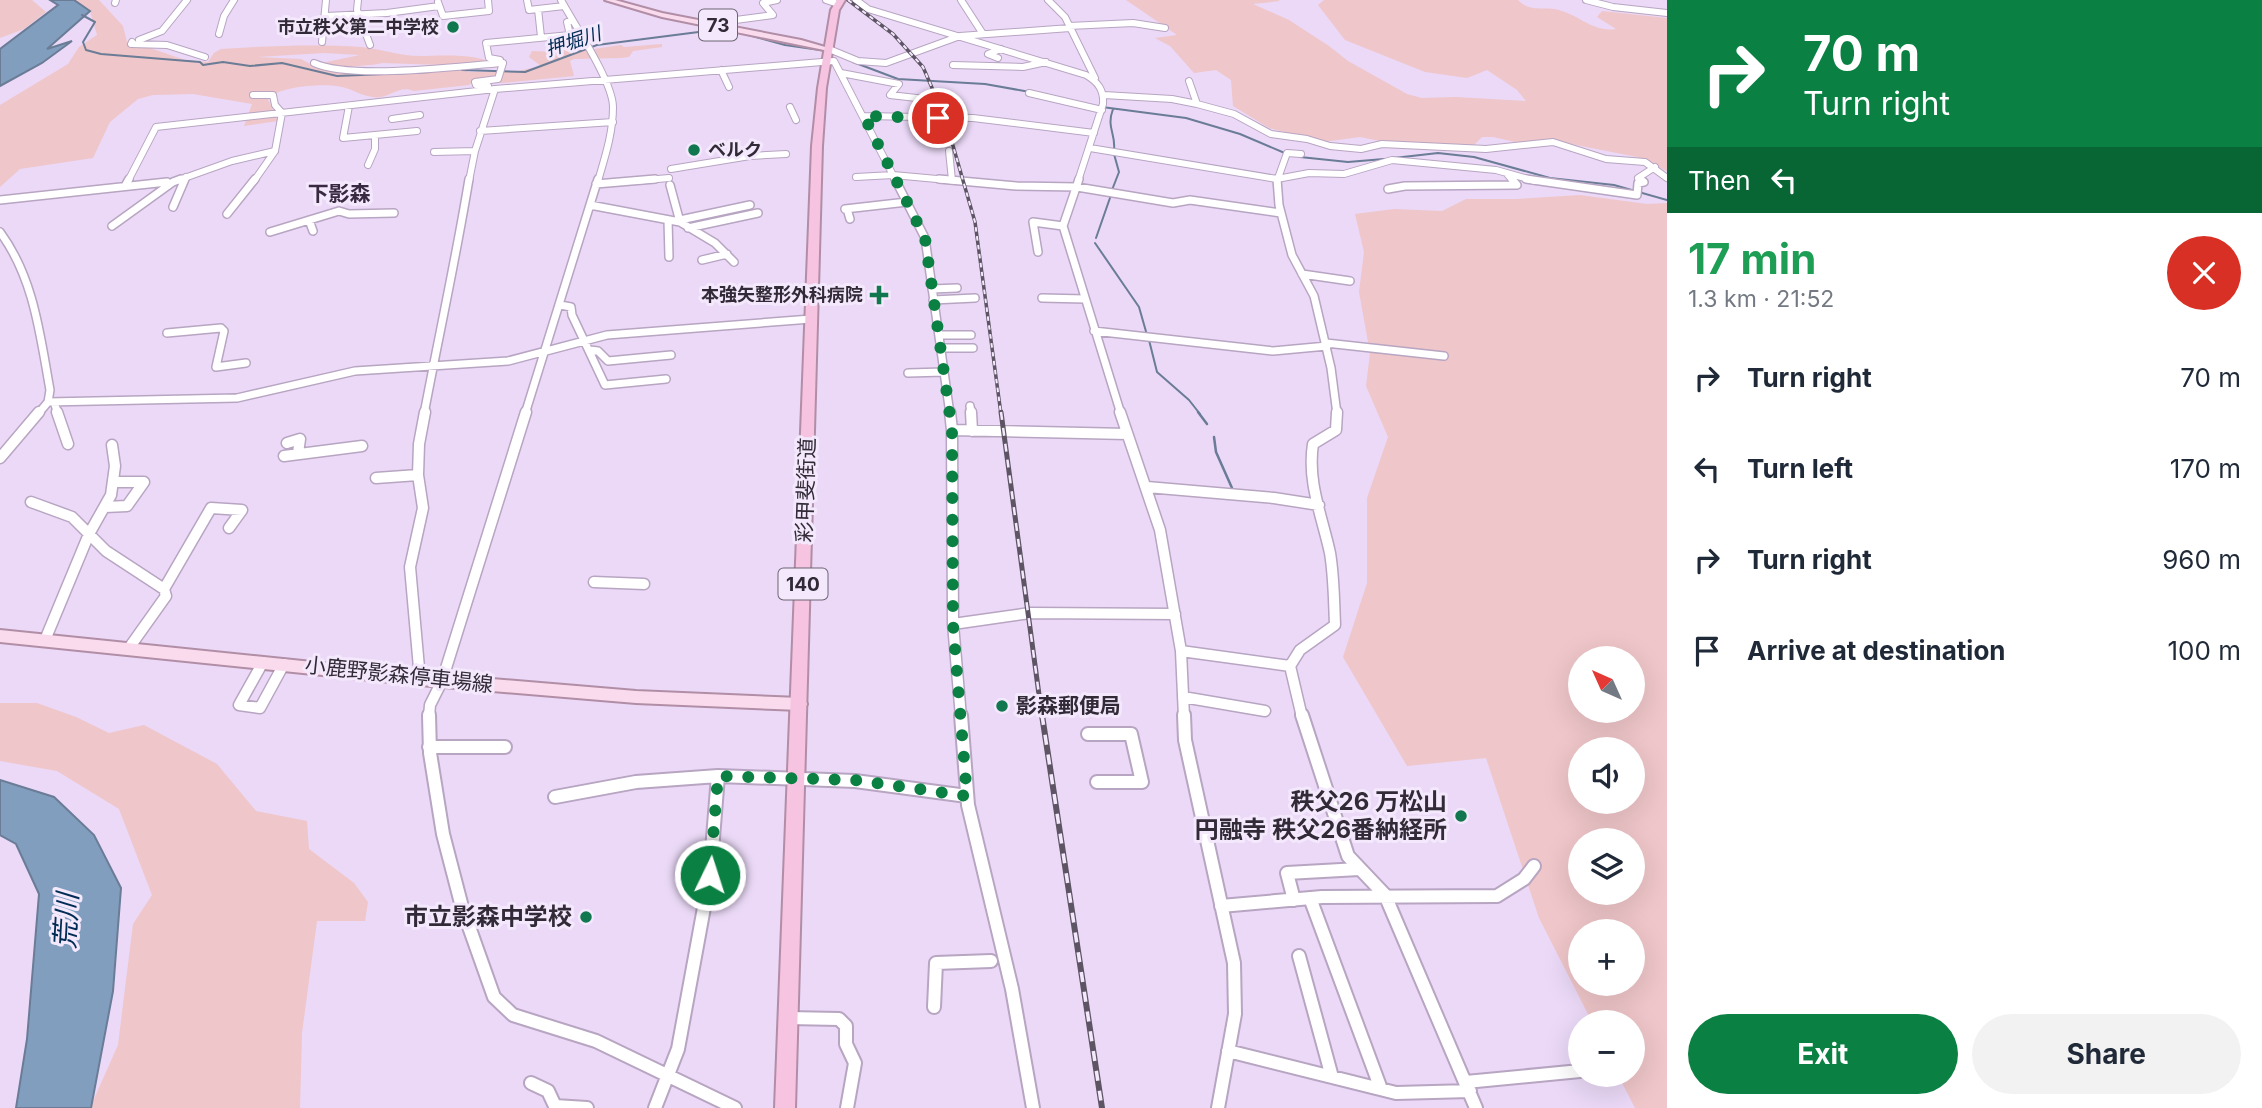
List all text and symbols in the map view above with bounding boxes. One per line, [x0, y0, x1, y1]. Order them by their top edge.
road number: 73 [699, 10, 737, 41]
place label: 市立秩父第二中学校 [277, 16, 439, 37]
marker: 市立秩父第二中学校 [445, 19, 461, 35]
water label: 押堀川 [542, 21, 606, 61]
text: 70 m [1803, 24, 1920, 83]
icon: right [1688, 28, 1779, 119]
text: Turn right [1803, 84, 1950, 123]
pin [908, 88, 968, 148]
icon: arrive [919, 99, 957, 137]
place label: ベルク [708, 139, 762, 160]
marker: ベルク [686, 142, 702, 158]
icon: left [1765, 161, 1803, 199]
text: Then [1688, 165, 1751, 196]
district label: 下影森 [308, 181, 371, 206]
text: 17 min [1688, 233, 1816, 284]
button: close [2167, 236, 2241, 310]
place label: 本強矢整形外科病院 [701, 284, 863, 305]
marker: 本強矢整形外科病院 [869, 285, 889, 305]
text: 1.3 km · 21:52 [1688, 285, 1834, 313]
icon: right [1688, 359, 1726, 397]
text: Turn right [1747, 362, 1872, 393]
text: 70 m [2180, 362, 2241, 393]
street label: 彩甲斐街道 [791, 437, 820, 543]
icon: left [1688, 450, 1726, 488]
text: Turn left [1747, 453, 1853, 484]
text: 170 m [2170, 453, 2241, 484]
icon: right [1688, 541, 1726, 579]
text: Turn right [1747, 544, 1872, 575]
text: 960 m [2162, 544, 2241, 575]
road number: 140 [778, 568, 828, 600]
icon: arrive [1688, 632, 1726, 670]
text: Arrive at destination [1747, 635, 2006, 666]
text: 100 m [2168, 635, 2241, 666]
north arrow [1568, 646, 1645, 723]
map controls [1568, 646, 1645, 1087]
street label: 小鹿野影森停車場線 [304, 652, 494, 697]
place label: 影森郵便局 [1016, 693, 1121, 718]
marker: 影森郵便局 [994, 698, 1010, 714]
button: sound [1568, 737, 1645, 814]
place label: 秩父26 万松山 円融寺 秩父26番納経所 [1195, 787, 1447, 844]
marker: 秩父26 万松山 円融寺 秩父26番納経所 [1453, 808, 1469, 824]
button: layers [1568, 828, 1645, 905]
position arrow [673, 838, 747, 912]
water label: 荒川 [48, 889, 85, 950]
place label: 市立影森中学校 [404, 902, 572, 931]
marker: 市立影森中学校 [578, 909, 594, 925]
button: + [1568, 919, 1645, 996]
button: − [1568, 1010, 1645, 1087]
button: Exit [1688, 1014, 1958, 1094]
button: Share [1972, 1014, 2241, 1094]

